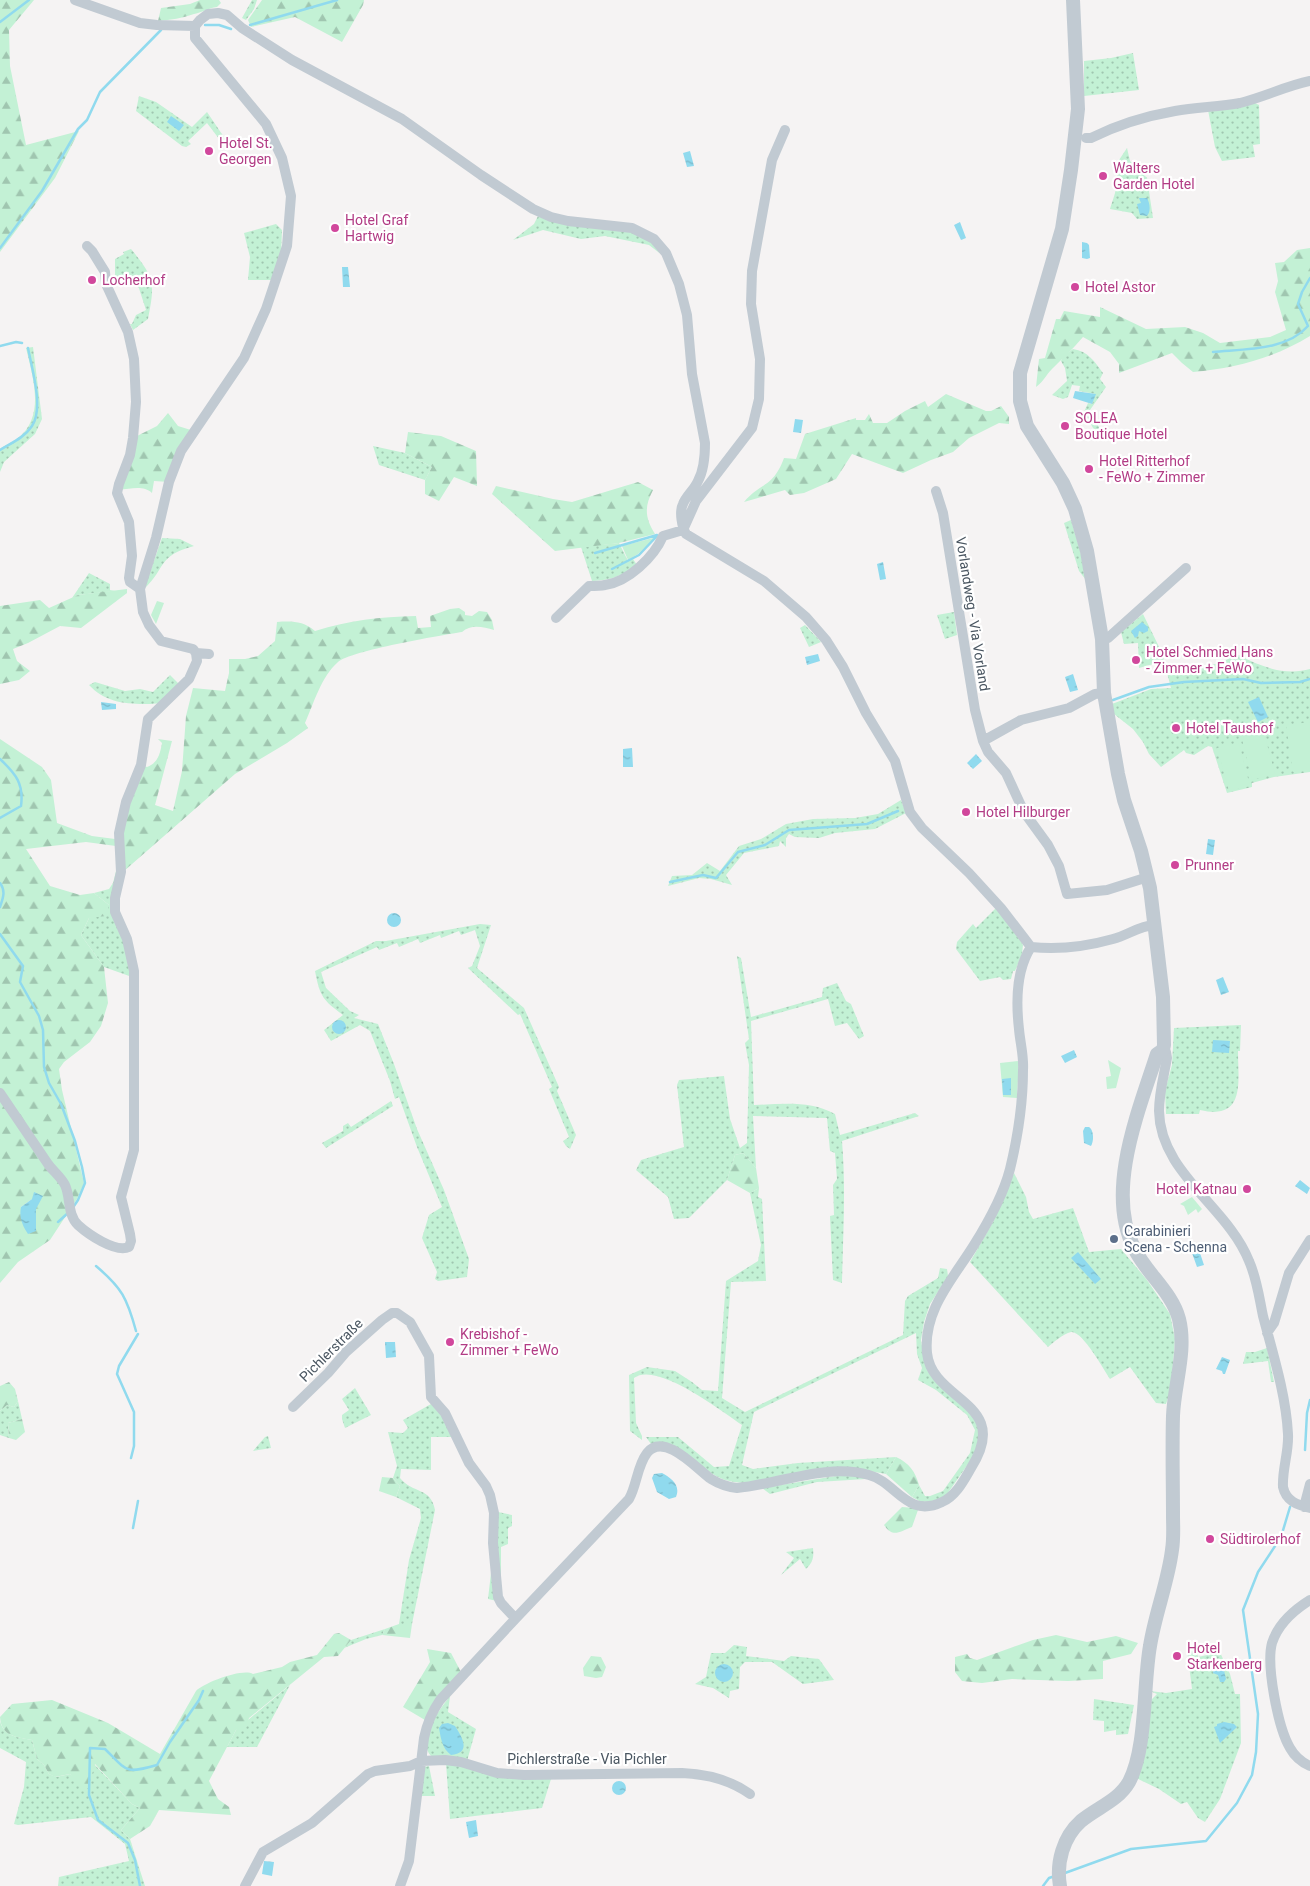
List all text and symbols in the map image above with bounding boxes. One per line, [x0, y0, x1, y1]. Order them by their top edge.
place label: Hotel St. Georgen [219, 135, 272, 167]
marker: Hotel St. Georgen [203, 145, 215, 157]
place label: Walters Garden Hotel [1113, 160, 1195, 192]
marker: Walters Garden Hotel [1097, 170, 1109, 182]
place label: Hotel Graf Hartwig [345, 212, 408, 244]
marker: Hotel Graf Hartwig [329, 222, 341, 234]
place label: Locherhof [102, 272, 165, 288]
marker: Locherhof [86, 274, 98, 286]
place label: Hotel Astor [1085, 279, 1156, 295]
marker: Hotel Astor [1069, 281, 1081, 293]
place label: SOLEA Boutique Hotel [1075, 410, 1167, 442]
marker: SOLEA Boutique Hotel [1059, 420, 1071, 432]
place label: Hotel Ritterhof - FeWo + Zimmer [1099, 453, 1205, 485]
marker: Hotel Ritterhof - FeWo + Zimmer [1083, 463, 1095, 475]
street label: Vorlandweg - Via Vorland [953, 536, 993, 692]
place label: Hotel Schmied Hans - Zimmer + FeWo [1146, 644, 1273, 676]
marker: Hotel Schmied Hans - Zimmer + FeWo [1130, 654, 1142, 666]
place label: Hotel Taushof [1186, 720, 1273, 736]
marker: Hotel Taushof [1170, 722, 1182, 734]
place label: Hotel Hilburger [976, 804, 1070, 820]
marker: Hotel Hilburger [960, 806, 972, 818]
place label: Prunner [1185, 857, 1234, 873]
marker: Prunner [1169, 859, 1181, 871]
place label: Hotel Katnau [1156, 1181, 1237, 1197]
marker: Hotel Katnau [1241, 1183, 1253, 1195]
place label: Carabinieri Scena - Schenna [1124, 1223, 1227, 1255]
marker: Carabinieri Scena - Schenna [1108, 1233, 1120, 1245]
street label: Pichlerstraße [296, 1315, 366, 1385]
place label: Krebishof - Zimmer + FeWo [460, 1326, 559, 1358]
marker: Krebishof - Zimmer + FeWo [444, 1336, 456, 1348]
place label: Südtirolerhof [1220, 1531, 1301, 1547]
marker: Südtirolerhof [1204, 1533, 1216, 1545]
place label: Hotel Starkenberg [1187, 1640, 1262, 1672]
marker: Hotel Starkenberg [1171, 1650, 1183, 1662]
street label: Pichlerstraße - Via Pichler [507, 1751, 667, 1767]

